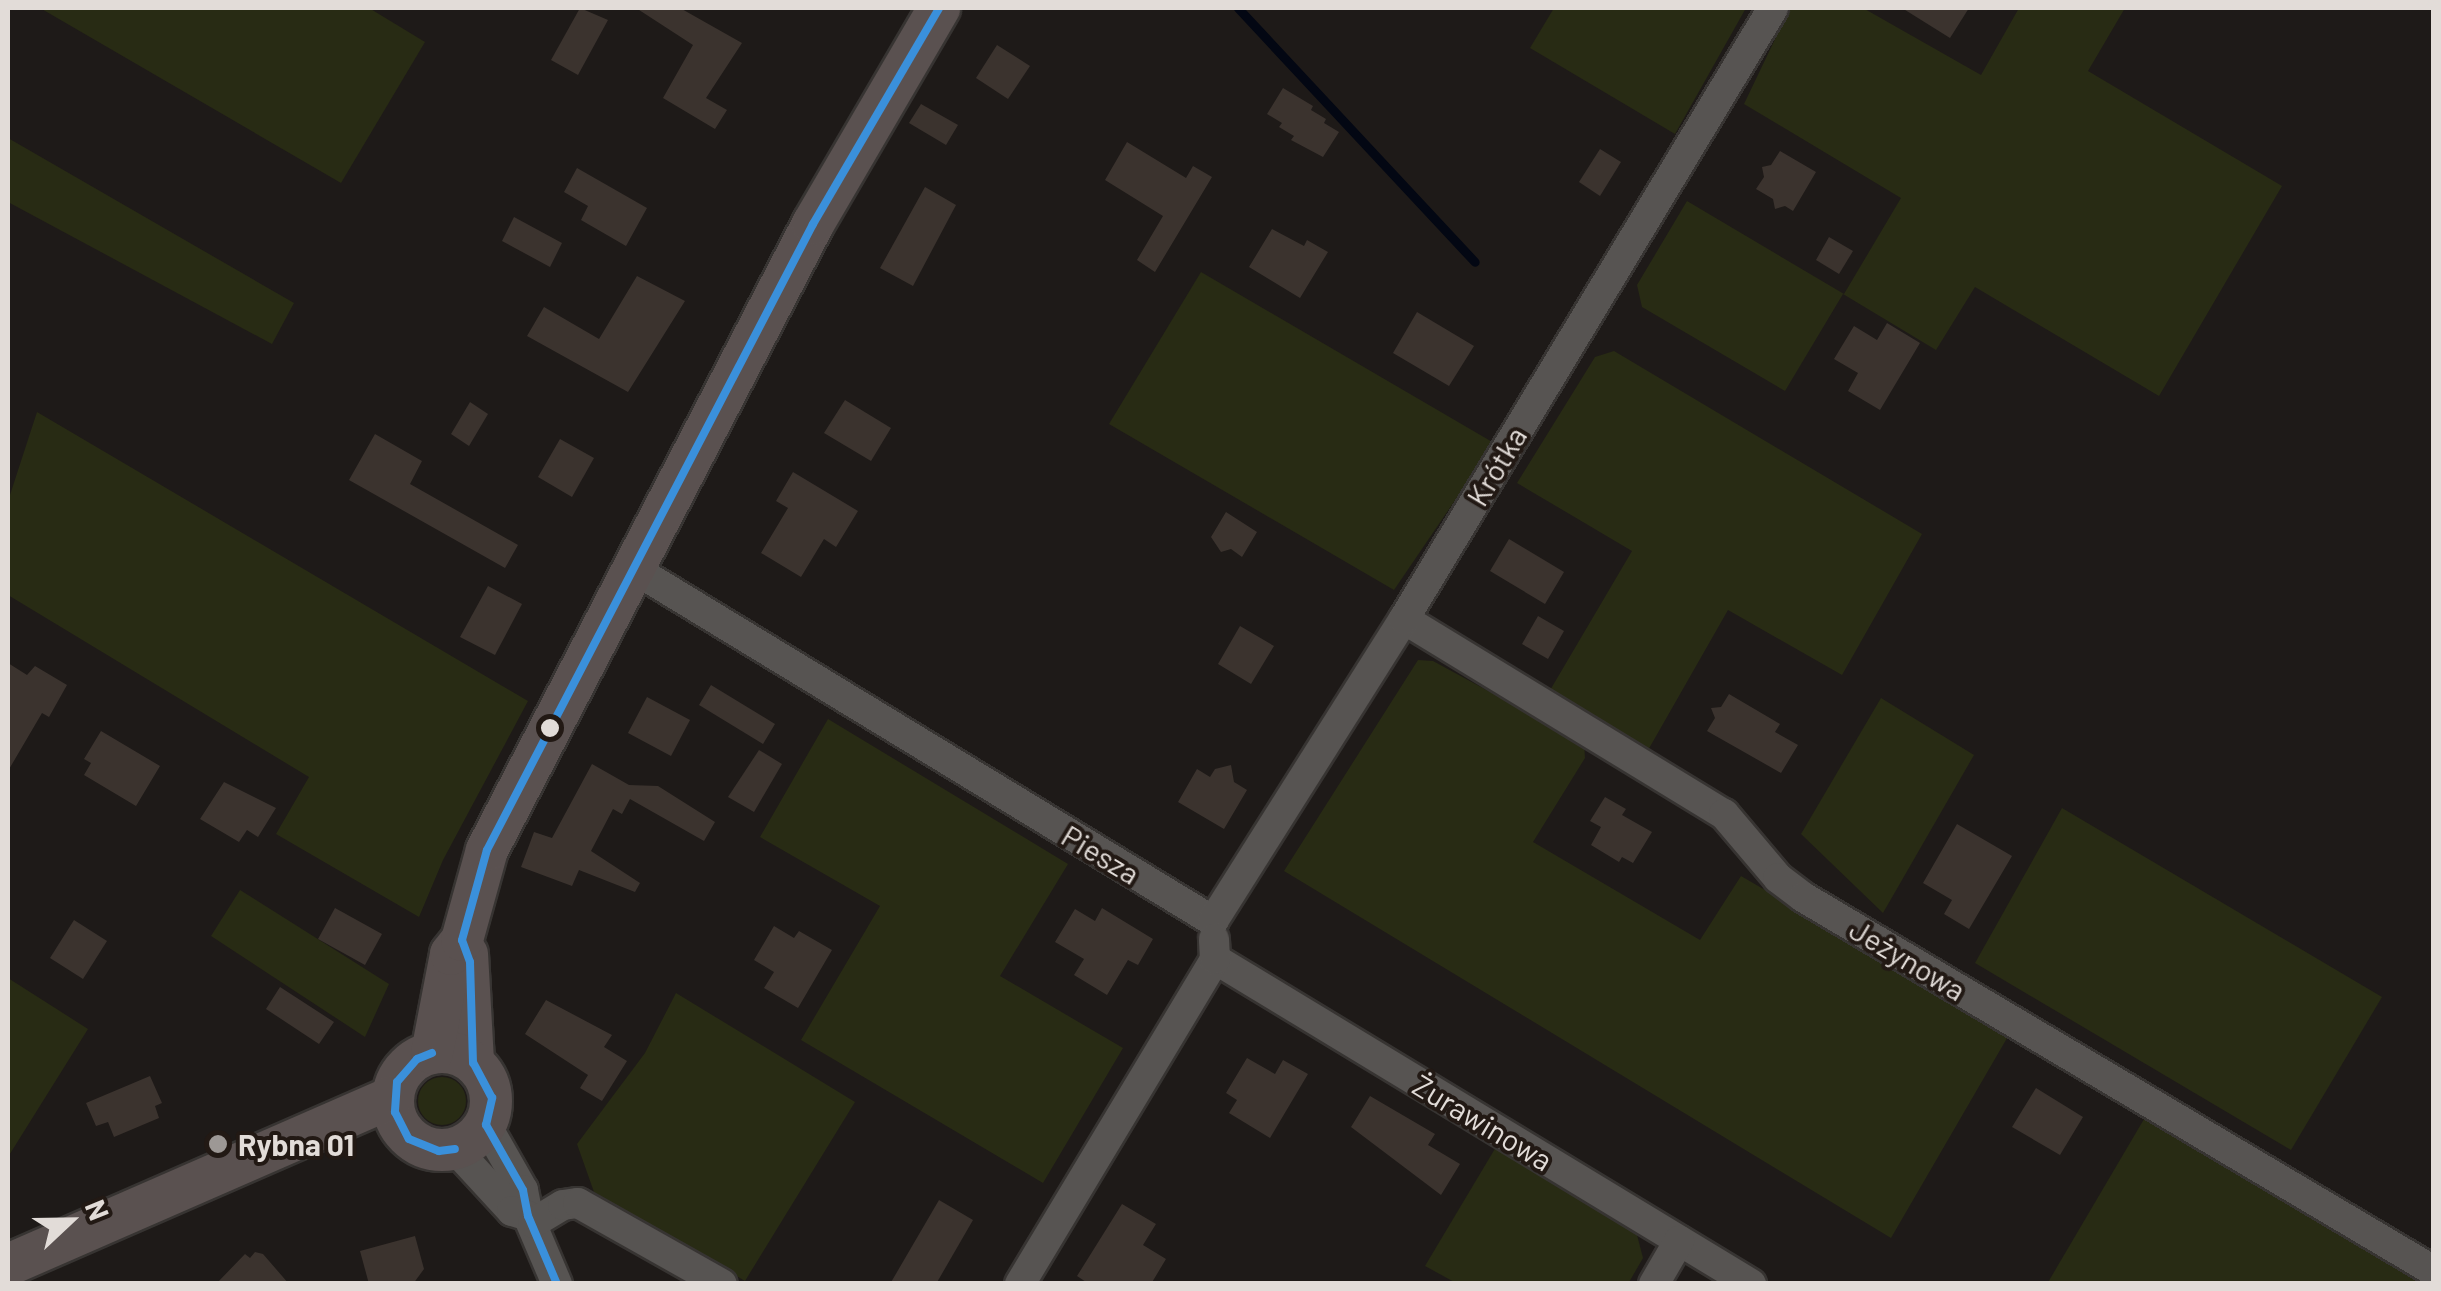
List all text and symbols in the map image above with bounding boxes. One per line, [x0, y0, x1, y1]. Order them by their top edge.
street label: Krótka [1458, 420, 1534, 512]
unlabelled marker [540, 718, 560, 738]
street label: Piesza [1056, 817, 1146, 891]
street label: Jeżynowa [1844, 910, 1972, 1008]
street label: Żurawinowa [1407, 1066, 1559, 1178]
place label: Rybna 01 [238, 1126, 354, 1162]
marker: Rybna 01 [207, 1133, 229, 1155]
north arrow [20, 1171, 120, 1271]
text: N [79, 1195, 117, 1225]

